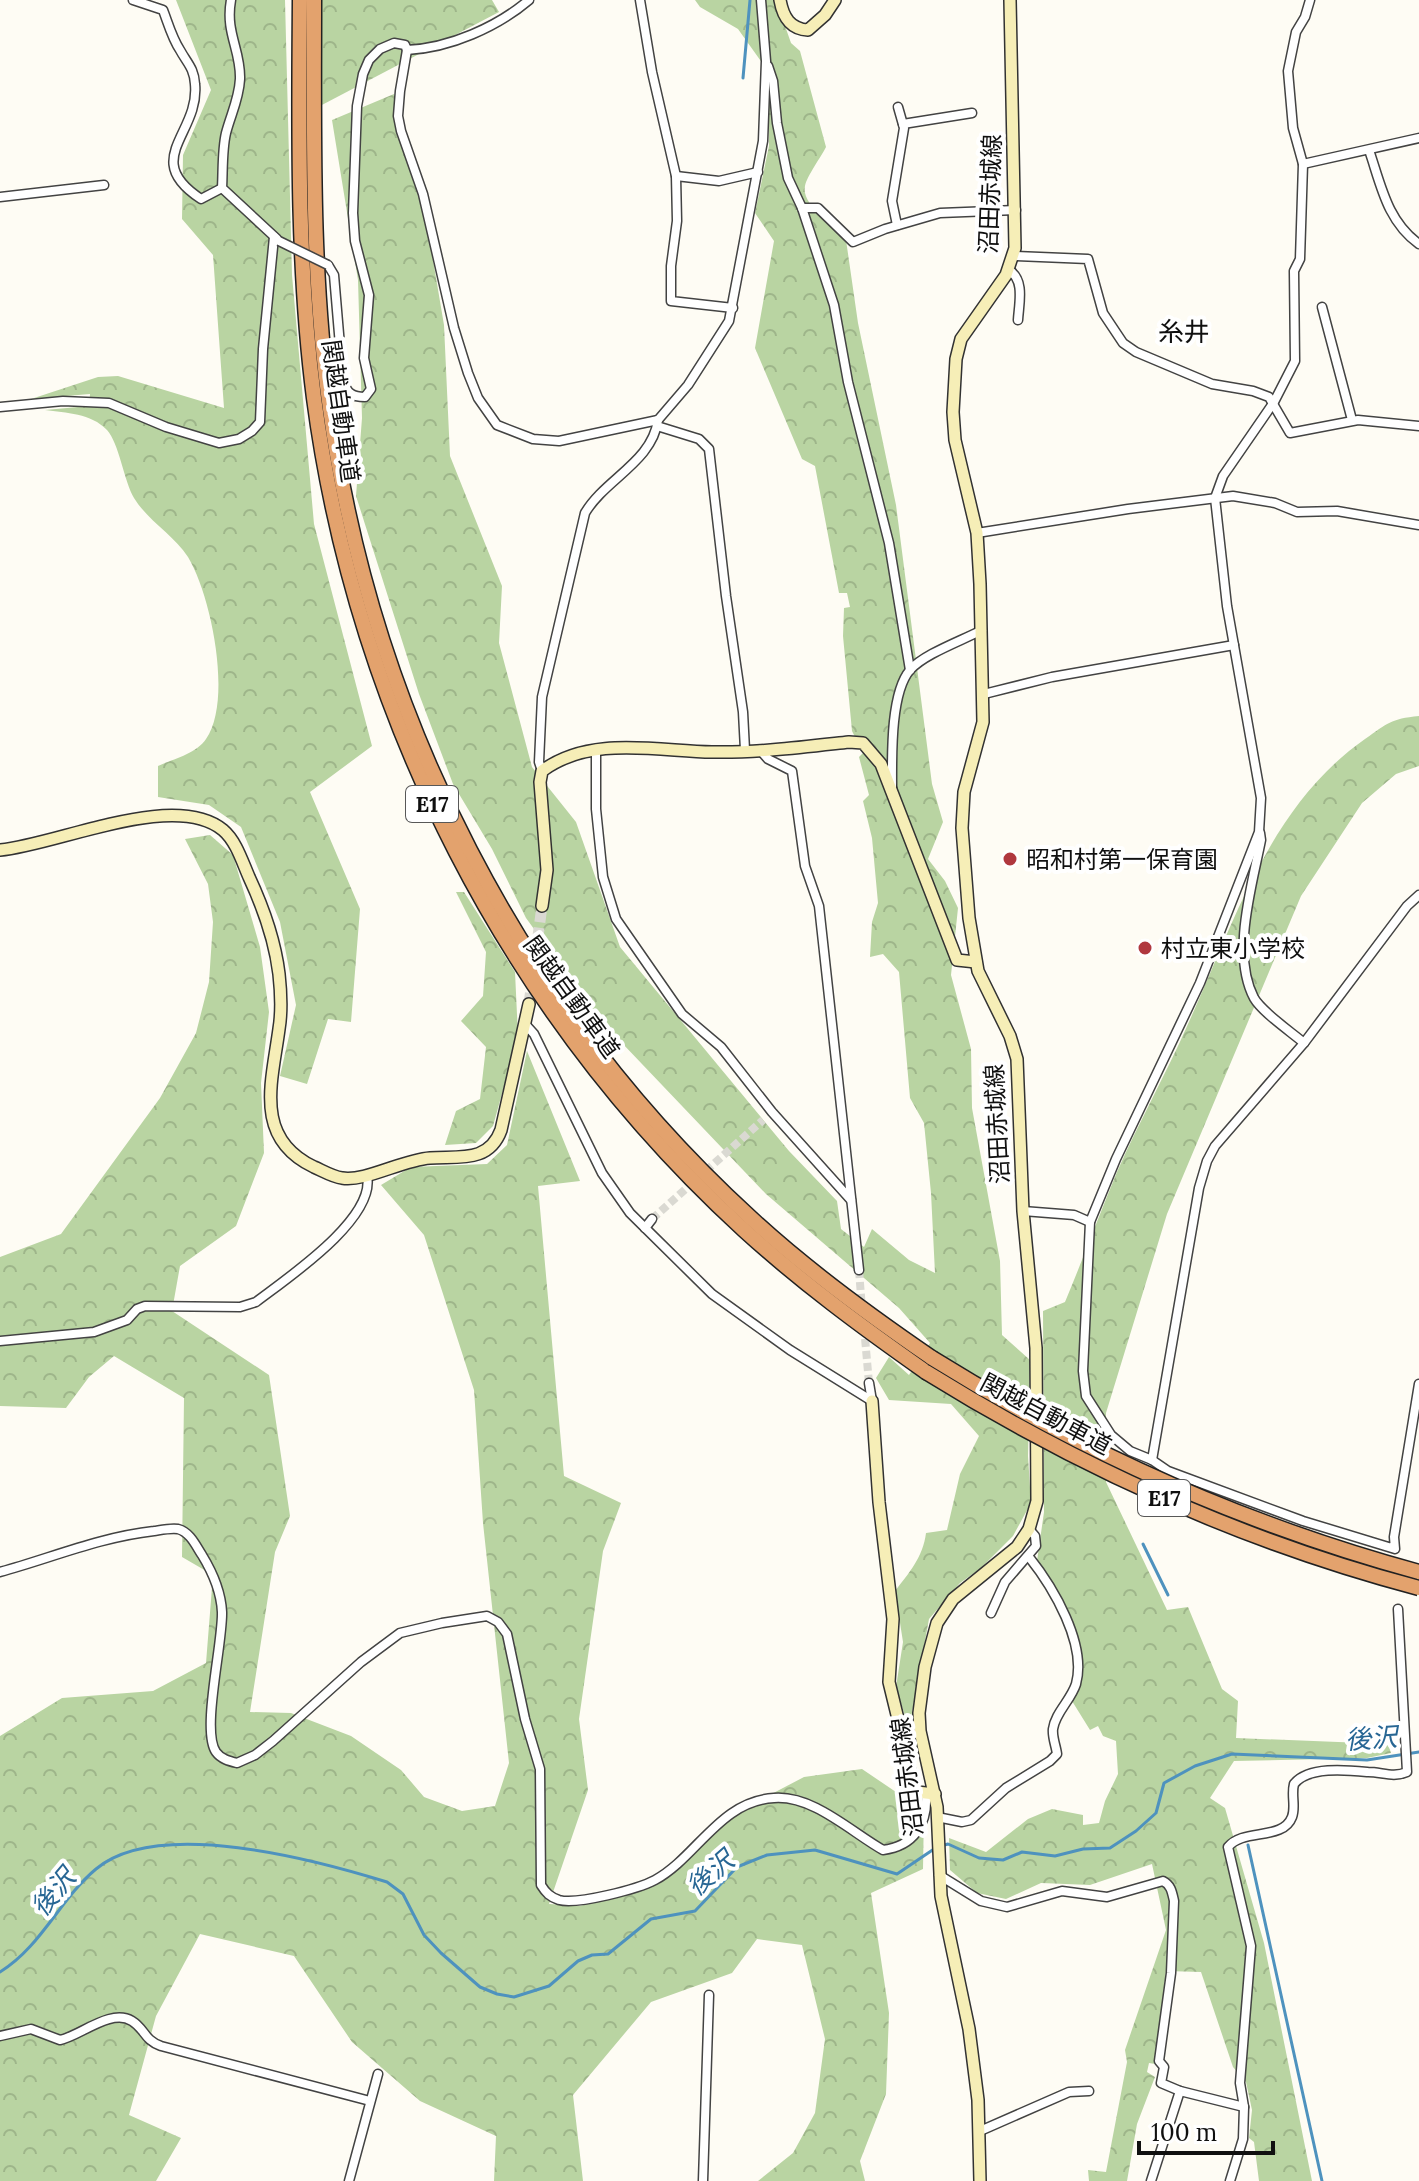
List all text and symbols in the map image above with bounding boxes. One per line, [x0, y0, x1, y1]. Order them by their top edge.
street label: 沼田赤城線 [972, 133, 1008, 255]
district label: 糸井 [1158, 315, 1210, 348]
street label: 関越自動車道 [316, 338, 366, 484]
road number: E17 [406, 786, 458, 822]
place label: 昭和村第一保育園 [1026, 844, 1218, 875]
marker: 昭和村第一保育園 [1001, 850, 1019, 868]
street label: 関越自動車道 [517, 930, 627, 1064]
place label: 村立東小学校 [1161, 933, 1305, 964]
marker: 村立東小学校 [1136, 939, 1154, 957]
street label: 沼田赤城線 [978, 1063, 1016, 1185]
street label: 関越自動車道 [975, 1367, 1117, 1461]
road number: E17 [1138, 1480, 1190, 1516]
street label: 沼田赤城線 [884, 1716, 930, 1838]
water label: 後沢 [1344, 1720, 1401, 1756]
water label: 後沢 [680, 1842, 743, 1903]
water label: 後沢 [24, 1859, 84, 1923]
scale bar [1139, 2105, 1273, 2155]
text: 100 m [1151, 2117, 1217, 2148]

